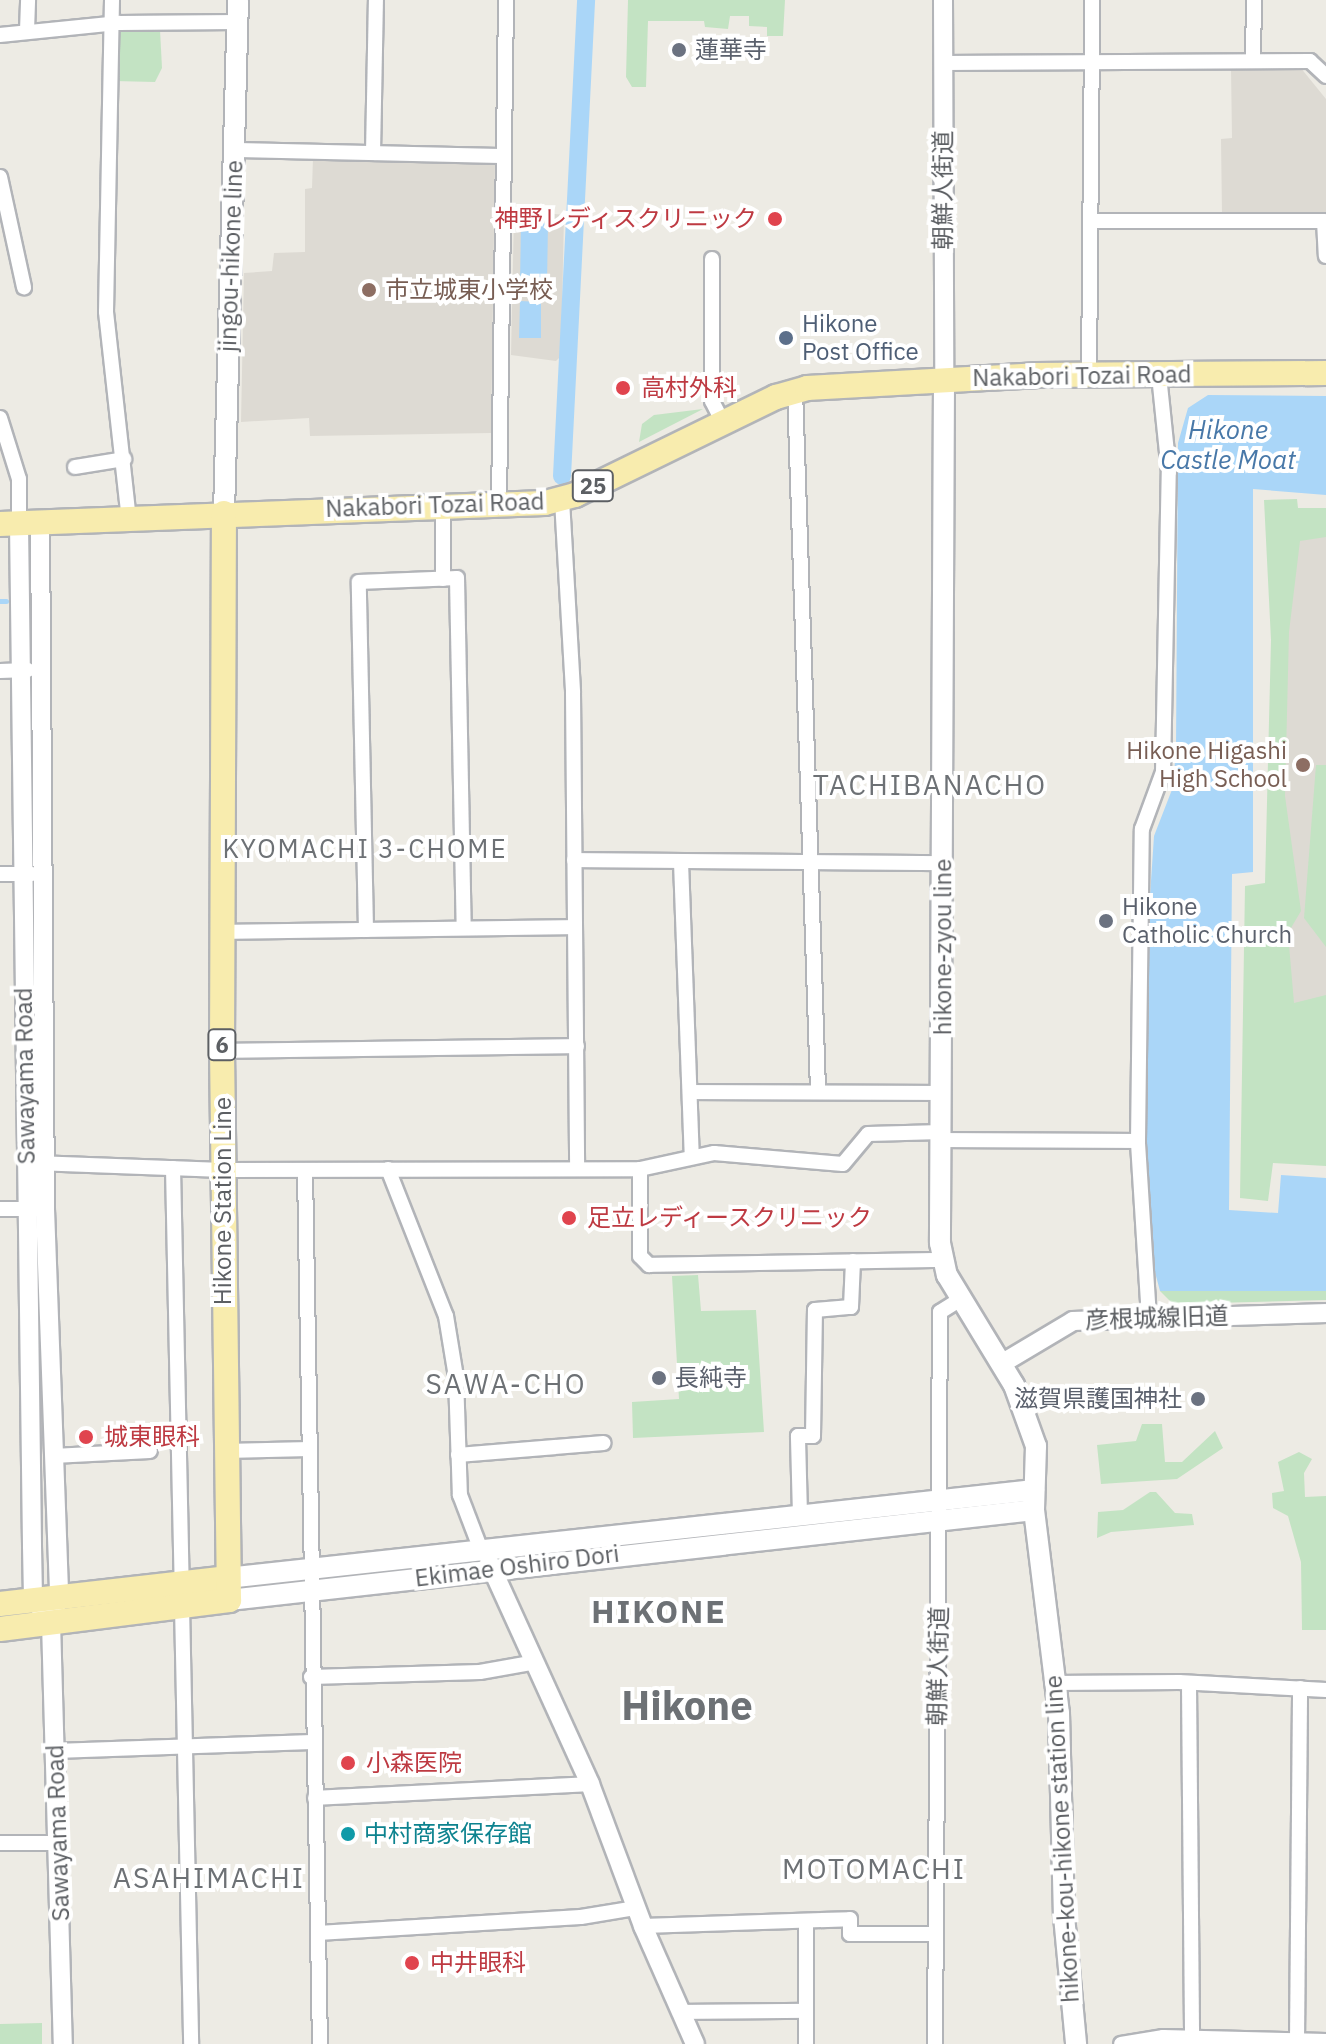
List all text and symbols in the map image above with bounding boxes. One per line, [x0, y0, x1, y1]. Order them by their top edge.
place label: 蓮華寺 [695, 36, 767, 64]
marker: 蓮華寺 [670, 41, 688, 59]
street label: 朝鮮人街道 [929, 130, 957, 250]
street label: jingou-hikone line [213, 160, 249, 352]
place label: 神野レディスクリニック [493, 205, 757, 233]
marker: 神野レディスクリニック [764, 208, 786, 230]
place label: 市立城東小学校 [385, 276, 553, 304]
marker: 市立城東小学校 [360, 281, 378, 299]
place label: Hikone Post Office [802, 310, 919, 366]
marker: Hikone Post Office [777, 329, 795, 347]
street label: Nakabori Tozai Road [972, 360, 1192, 392]
place label: 高村外科 [641, 374, 737, 402]
marker: 高村外科 [612, 377, 634, 399]
water label: Hikone Castle Moat [1160, 414, 1296, 476]
road number: 25 [571, 468, 615, 504]
street label: Nakabori Tozai Road [325, 487, 545, 523]
place label: Hikone Higashi High School [1126, 737, 1287, 793]
marker: Hikone Higashi High School [1294, 756, 1312, 774]
district label: TACHIBANACHO [813, 768, 1047, 802]
district label: KYOMACHI 3-CHOME [222, 833, 508, 865]
street label: hikone-zyou line [929, 859, 957, 1035]
place label: Hikone Catholic Church [1122, 893, 1292, 949]
marker: Hikone Catholic Church [1097, 912, 1115, 930]
street label: Sawayama Road [9, 987, 41, 1165]
road number: 6 [206, 1027, 238, 1063]
street label: Hikone Station Line [209, 1097, 237, 1305]
place label: 足立レディースクリニック [587, 1204, 875, 1232]
marker: 足立レディースクリニック [558, 1207, 580, 1229]
street label: 彦根城線旧道 [1085, 1301, 1229, 1335]
place label: 長純寺 [675, 1364, 747, 1392]
district label: SAWA-CHO [426, 1367, 586, 1401]
marker: 長純寺 [650, 1369, 668, 1387]
place label: 滋賀県護国神社 [1014, 1385, 1182, 1413]
marker: 滋賀県護国神社 [1189, 1390, 1207, 1408]
place label: 城東眼科 [104, 1423, 200, 1451]
marker: 城東眼科 [75, 1426, 97, 1448]
street label: Ekimae Oshiro Dori [413, 1539, 621, 1593]
district label: HIKONE [591, 1592, 727, 1630]
street label: 朝鮮人街道 [923, 1606, 953, 1726]
street label: hikone-kou-hikone station line [1039, 1675, 1085, 2003]
district label: Hikone [621, 1681, 753, 1729]
street label: Sawayama Road [41, 1744, 75, 1922]
place label: 小森医院 [366, 1749, 462, 1777]
marker: 小森医院 [337, 1752, 359, 1774]
place label: 中村商家保存館 [364, 1820, 532, 1848]
marker: 中村商家保存館 [339, 1825, 357, 1843]
district label: MOTOMACHI [782, 1852, 966, 1886]
district label: ASAHIMACHI [113, 1861, 305, 1895]
place label: 中井眼科 [430, 1949, 526, 1977]
marker: 中井眼科 [401, 1952, 423, 1974]

